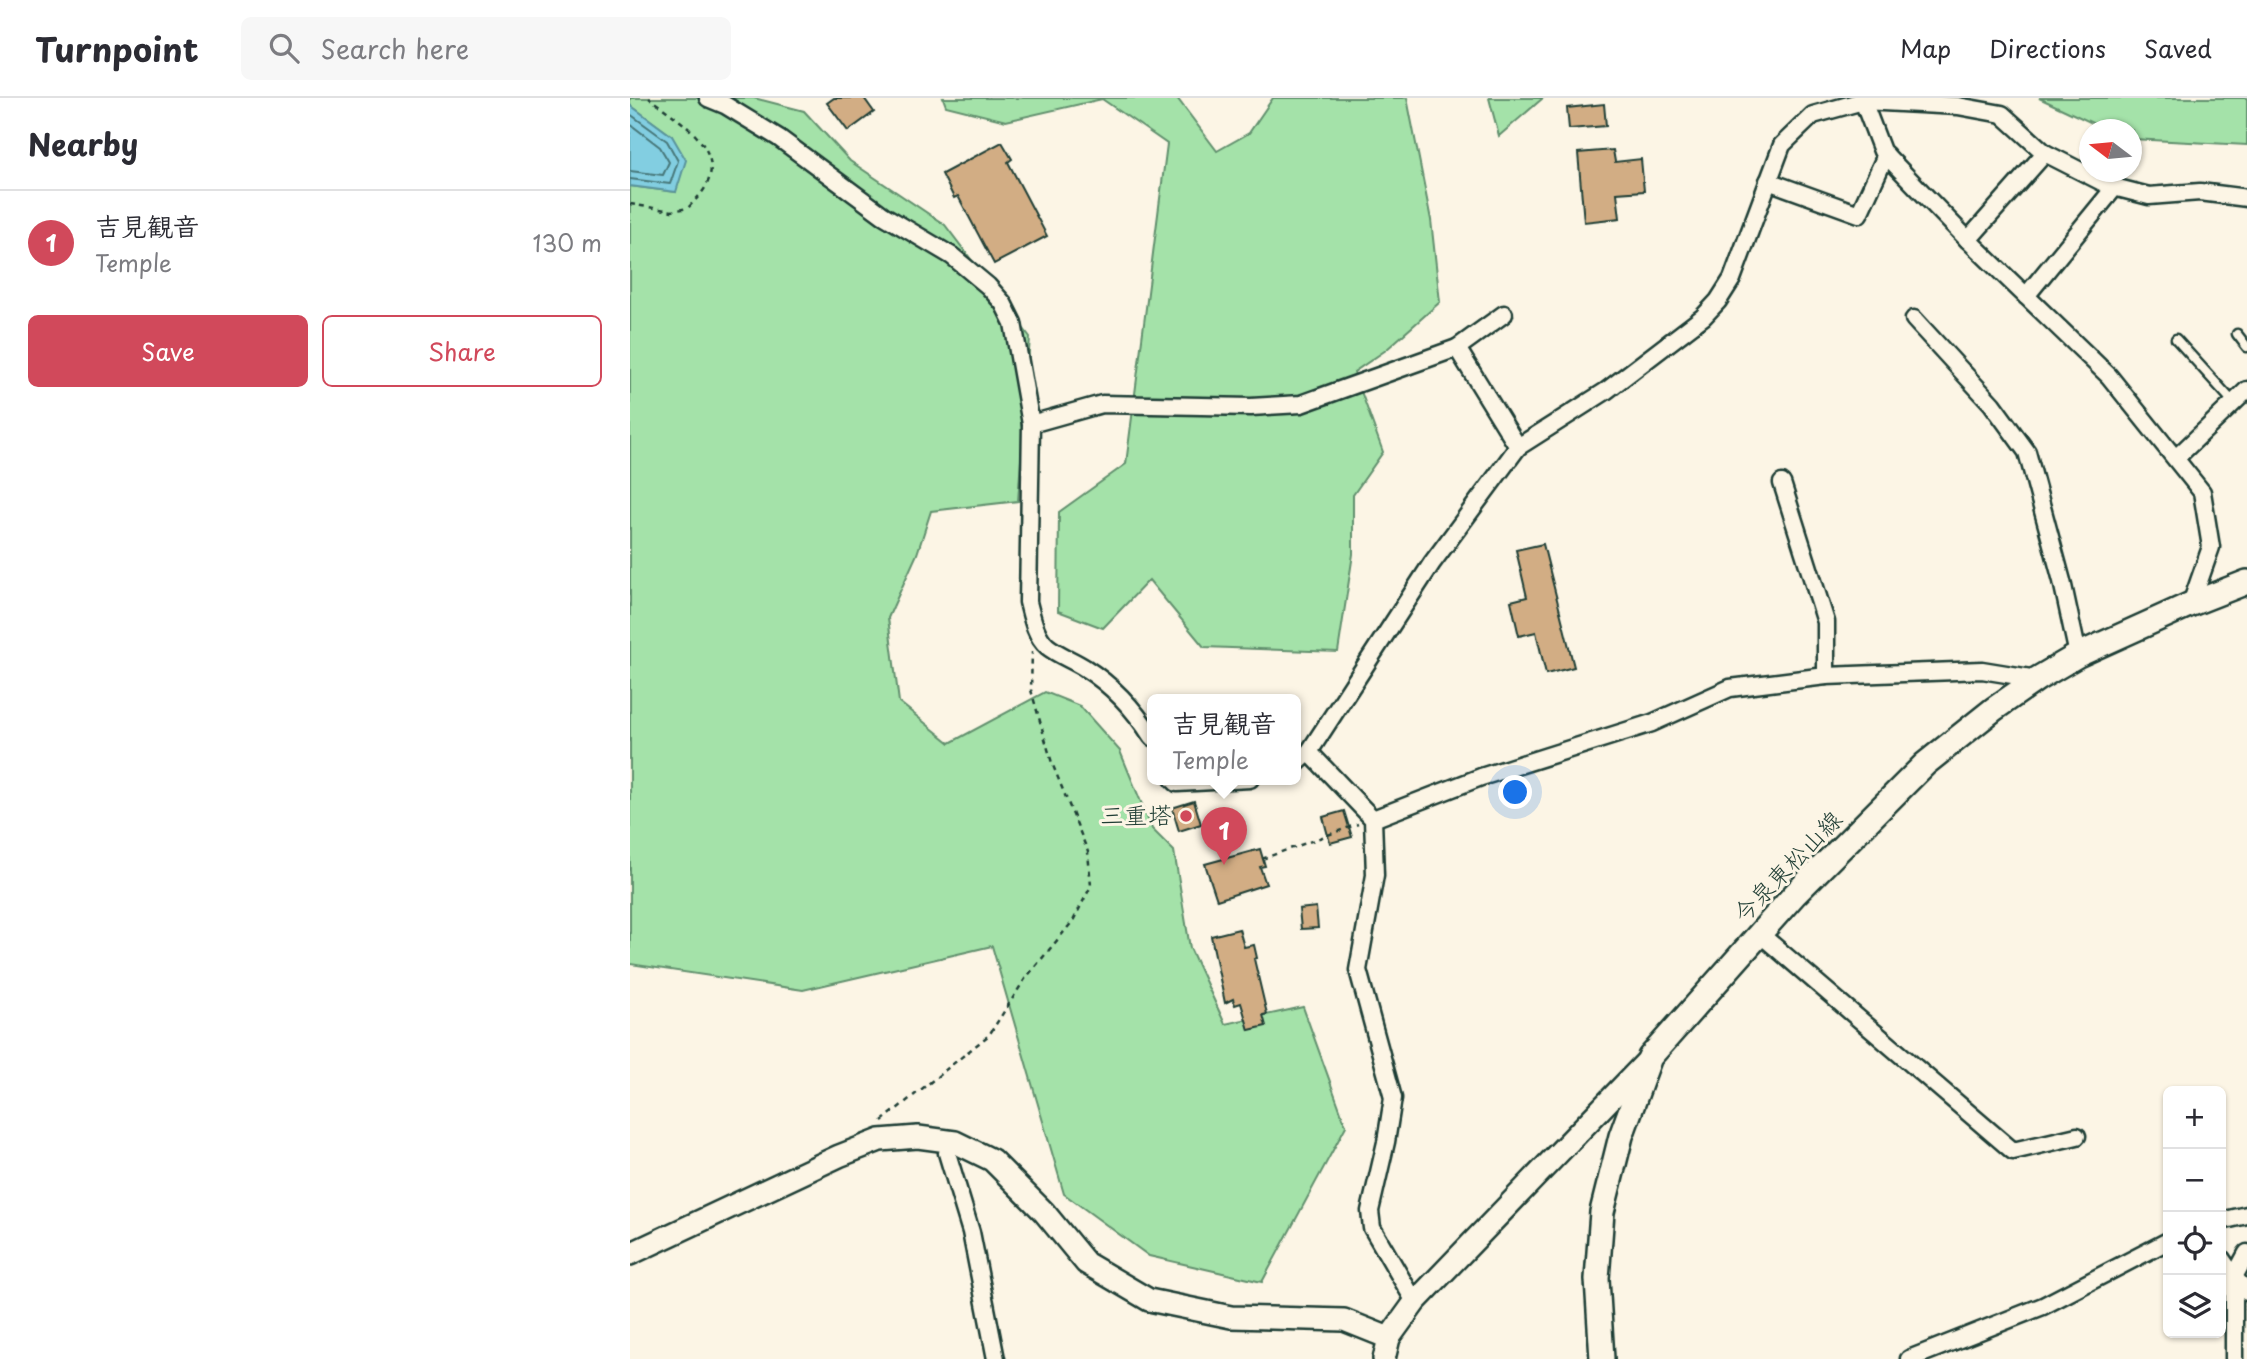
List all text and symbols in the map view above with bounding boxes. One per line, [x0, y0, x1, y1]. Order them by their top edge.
search box [241, 17, 731, 80]
text: Turnpoint [35, 23, 199, 73]
icon: search [265, 29, 303, 67]
text: Search here [321, 29, 469, 68]
text: Map [1900, 30, 1951, 66]
text: Directions [1989, 30, 2106, 66]
text: Saved [2144, 30, 2212, 66]
north arrow [2079, 119, 2142, 182]
text: Nearby [28, 121, 138, 166]
text: 吉見観音 [95, 206, 199, 245]
text: 1 [46, 225, 57, 260]
text: 130 m [532, 225, 602, 260]
text: Temple [95, 245, 172, 280]
button: Save [28, 315, 308, 387]
button: Share [322, 315, 602, 387]
popup [1147, 694, 1301, 785]
text: 吉見観音 [1172, 703, 1276, 742]
text: Temple [1172, 742, 1249, 777]
your location [1498, 775, 1532, 809]
place label: 三重塔 [1100, 796, 1172, 832]
street label: 今泉東松山線 [1724, 801, 1850, 930]
pin: 1 [1201, 807, 1247, 865]
marker: 三重塔 [1178, 808, 1194, 824]
map controls [2163, 1086, 2226, 1338]
button: + [2163, 1086, 2226, 1149]
button: − [2163, 1149, 2226, 1212]
button: locate [2163, 1212, 2226, 1275]
button: layers [2163, 1275, 2226, 1338]

